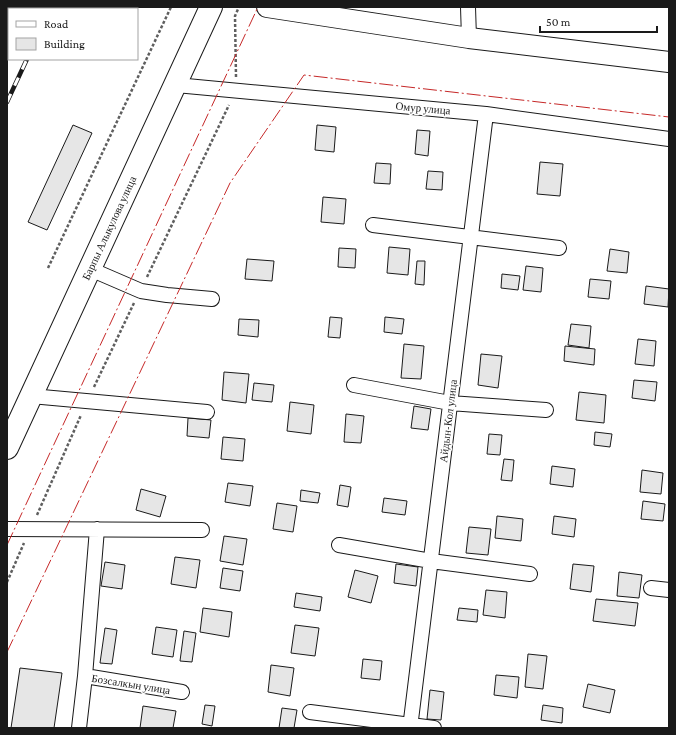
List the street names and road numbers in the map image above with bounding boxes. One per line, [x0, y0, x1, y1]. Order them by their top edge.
street label: Омур улица [395, 100, 451, 116]
street label: Барпы Алыкулова улица [80, 174, 138, 282]
street label: Айдын-Кол улица [437, 379, 459, 463]
street label: Бозсалкын улица [91, 672, 171, 696]

